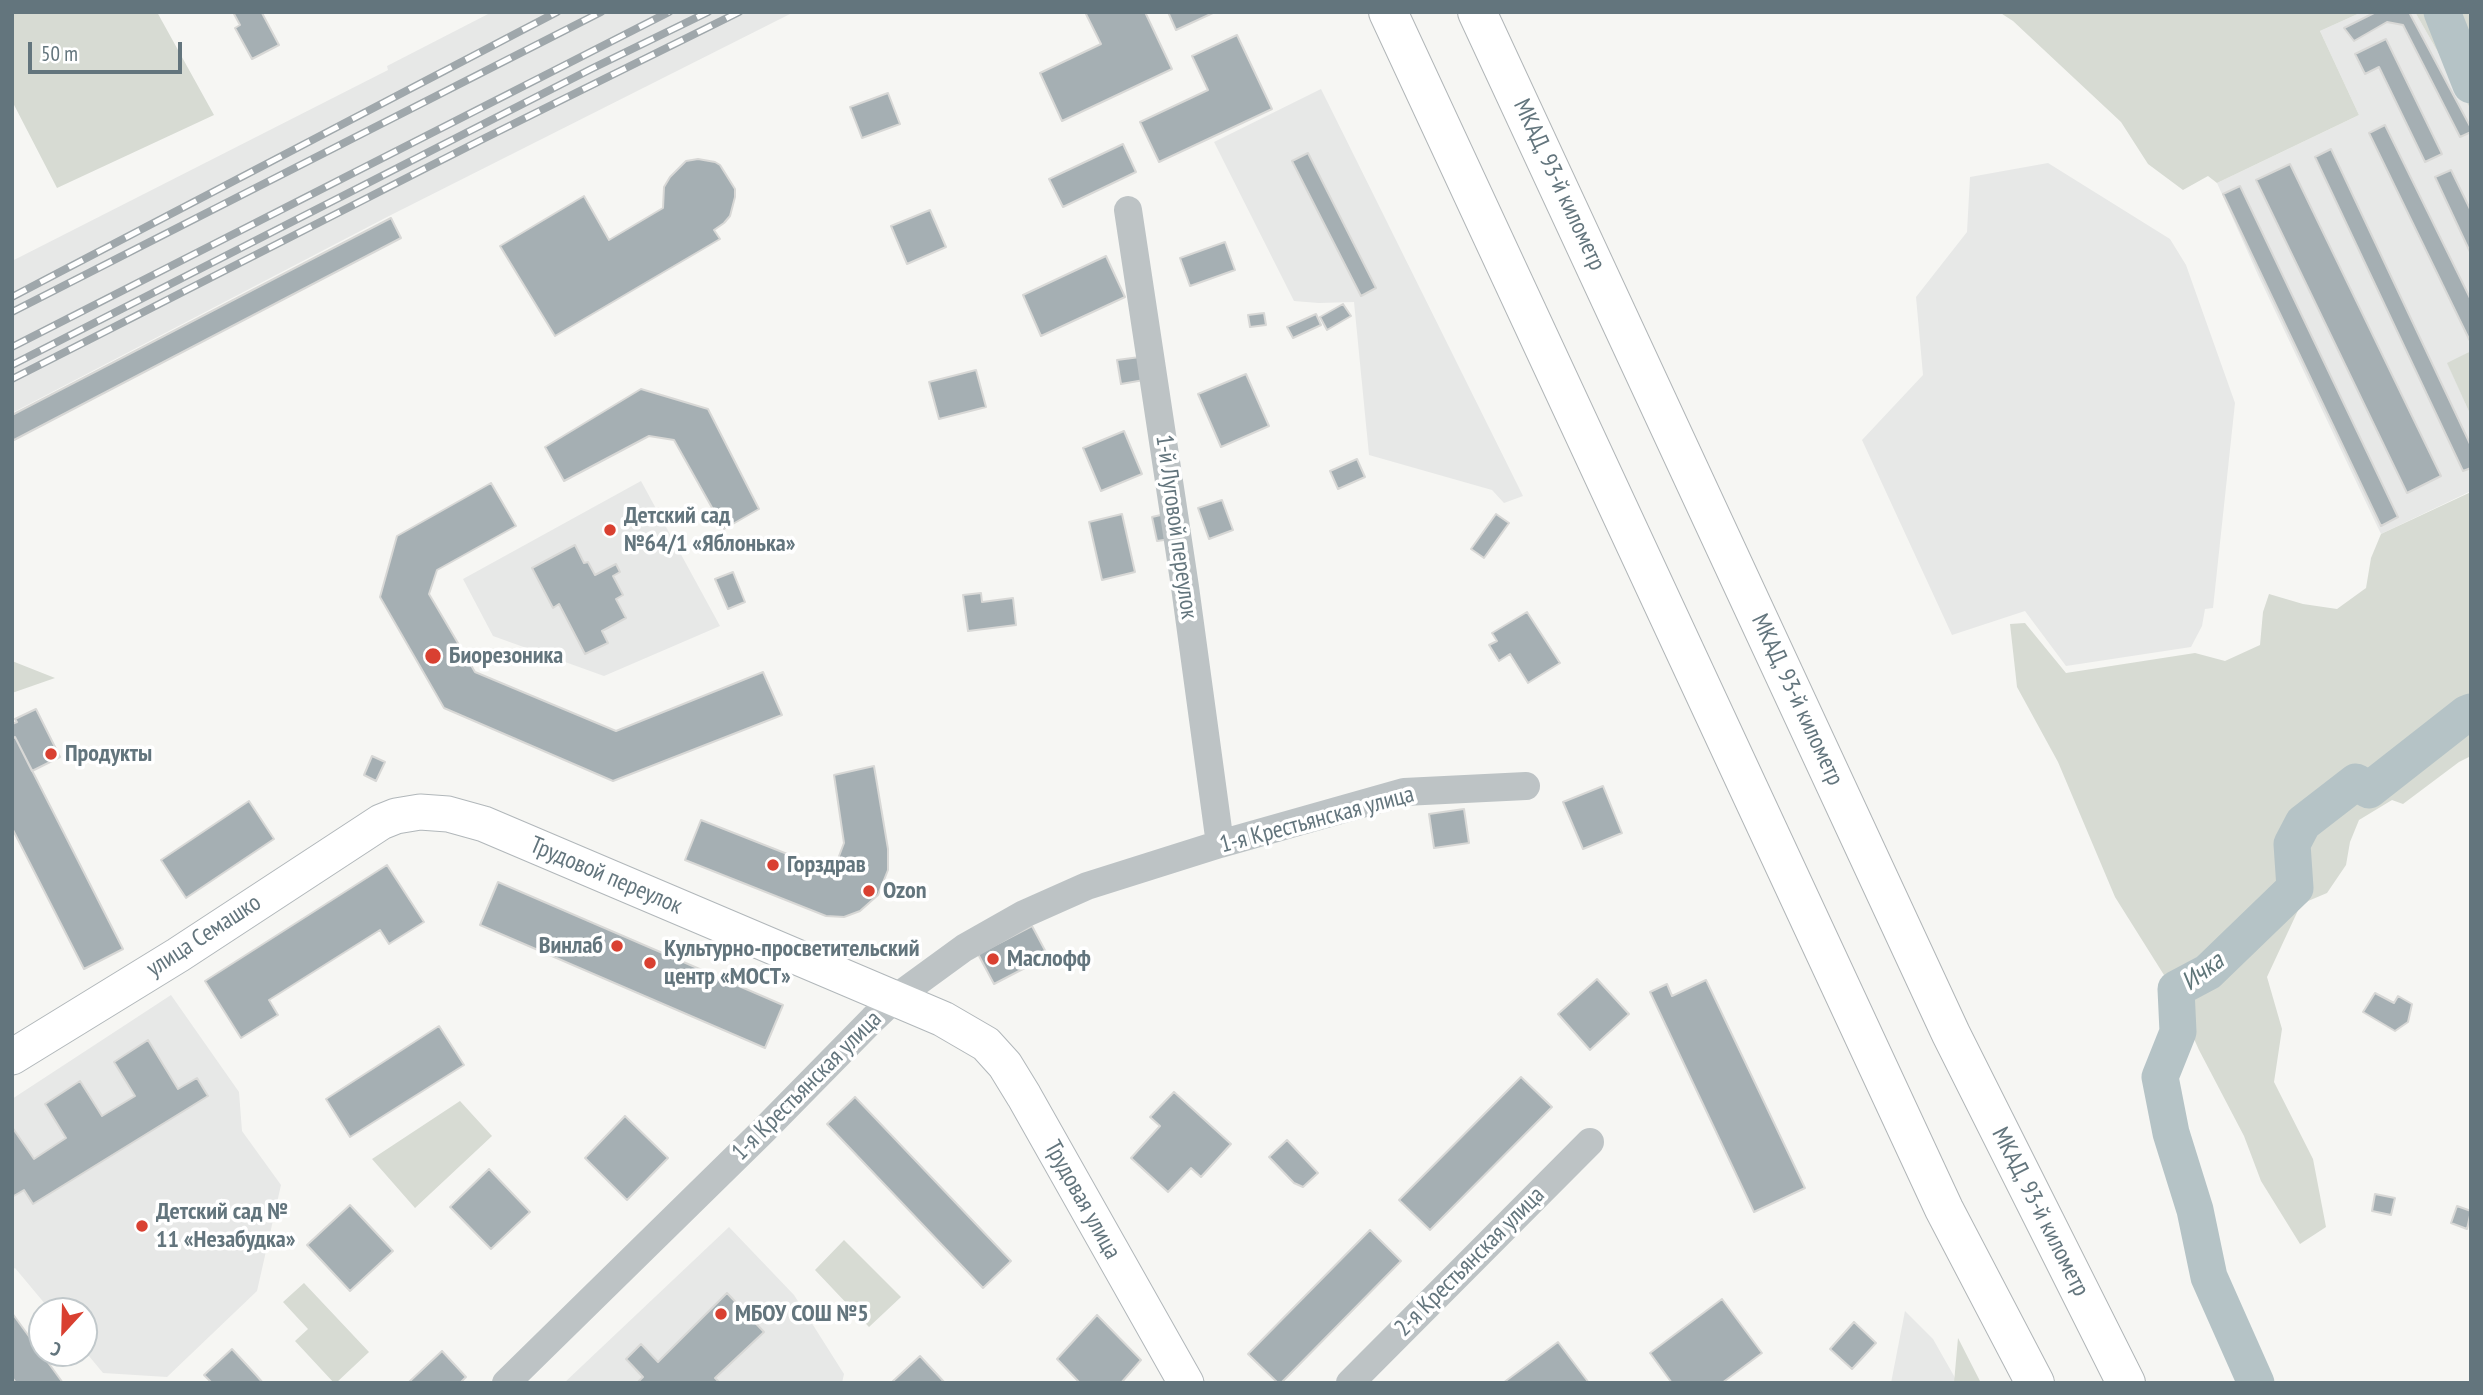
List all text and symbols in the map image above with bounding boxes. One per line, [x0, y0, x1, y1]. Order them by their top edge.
scale bar [32, 28, 186, 72]
text: 50 m [41, 40, 78, 67]
street label: МКАД, 93-й километр [1507, 95, 1611, 275]
street label: 1-й Луговой переулок [1149, 433, 1203, 621]
place label: Детский сад №64/1 «Яблонька» [624, 502, 795, 558]
marker: Детский сад №64/1 «Яблонька» [602, 522, 618, 538]
street label: МКАД, 93-й километр [1745, 610, 1849, 790]
place label: Биорезоника [449, 642, 563, 670]
marker: Биорезоника [423, 646, 443, 666]
place label: Продукты [65, 740, 152, 768]
marker: Продукты [43, 746, 59, 762]
street label: 1-я Крестьянская улица [1217, 780, 1417, 860]
street label: Трудовой переулок [526, 831, 686, 921]
place label: Горздрав [787, 851, 866, 879]
marker: Горздрав [765, 857, 781, 873]
place label: Ozon [883, 877, 926, 905]
marker: Ozon [861, 883, 877, 899]
street label: улица Семашко [141, 888, 267, 984]
place label: Винлаб [539, 932, 603, 960]
place label: Культурно-просветительский центр «МОСТ» [664, 935, 919, 991]
marker: Винлаб [609, 938, 625, 954]
place label: Маслофф [1007, 945, 1091, 973]
water label: Ичка [2176, 946, 2230, 998]
marker: Маслофф [985, 951, 1001, 967]
marker: Культурно-просветительский центр «МОСТ» [642, 955, 658, 971]
street label: 1-я Крестьянская улица [726, 1005, 888, 1167]
street label: МКАД, 93-й километр [1985, 1123, 2095, 1301]
street label: Трудовая улица [1038, 1136, 1126, 1264]
street label: 2-я Крестьянская улица [1389, 1181, 1551, 1343]
place label: Детский сад № 11 «Незабудка» [156, 1198, 295, 1254]
marker: Детский сад № 11 «Незабудка» [134, 1218, 150, 1234]
north arrow [28, 1297, 98, 1367]
place label: МБОУ СОШ №5 [735, 1300, 869, 1328]
marker: МБОУ СОШ №5 [713, 1306, 729, 1322]
text: С [47, 1337, 64, 1362]

